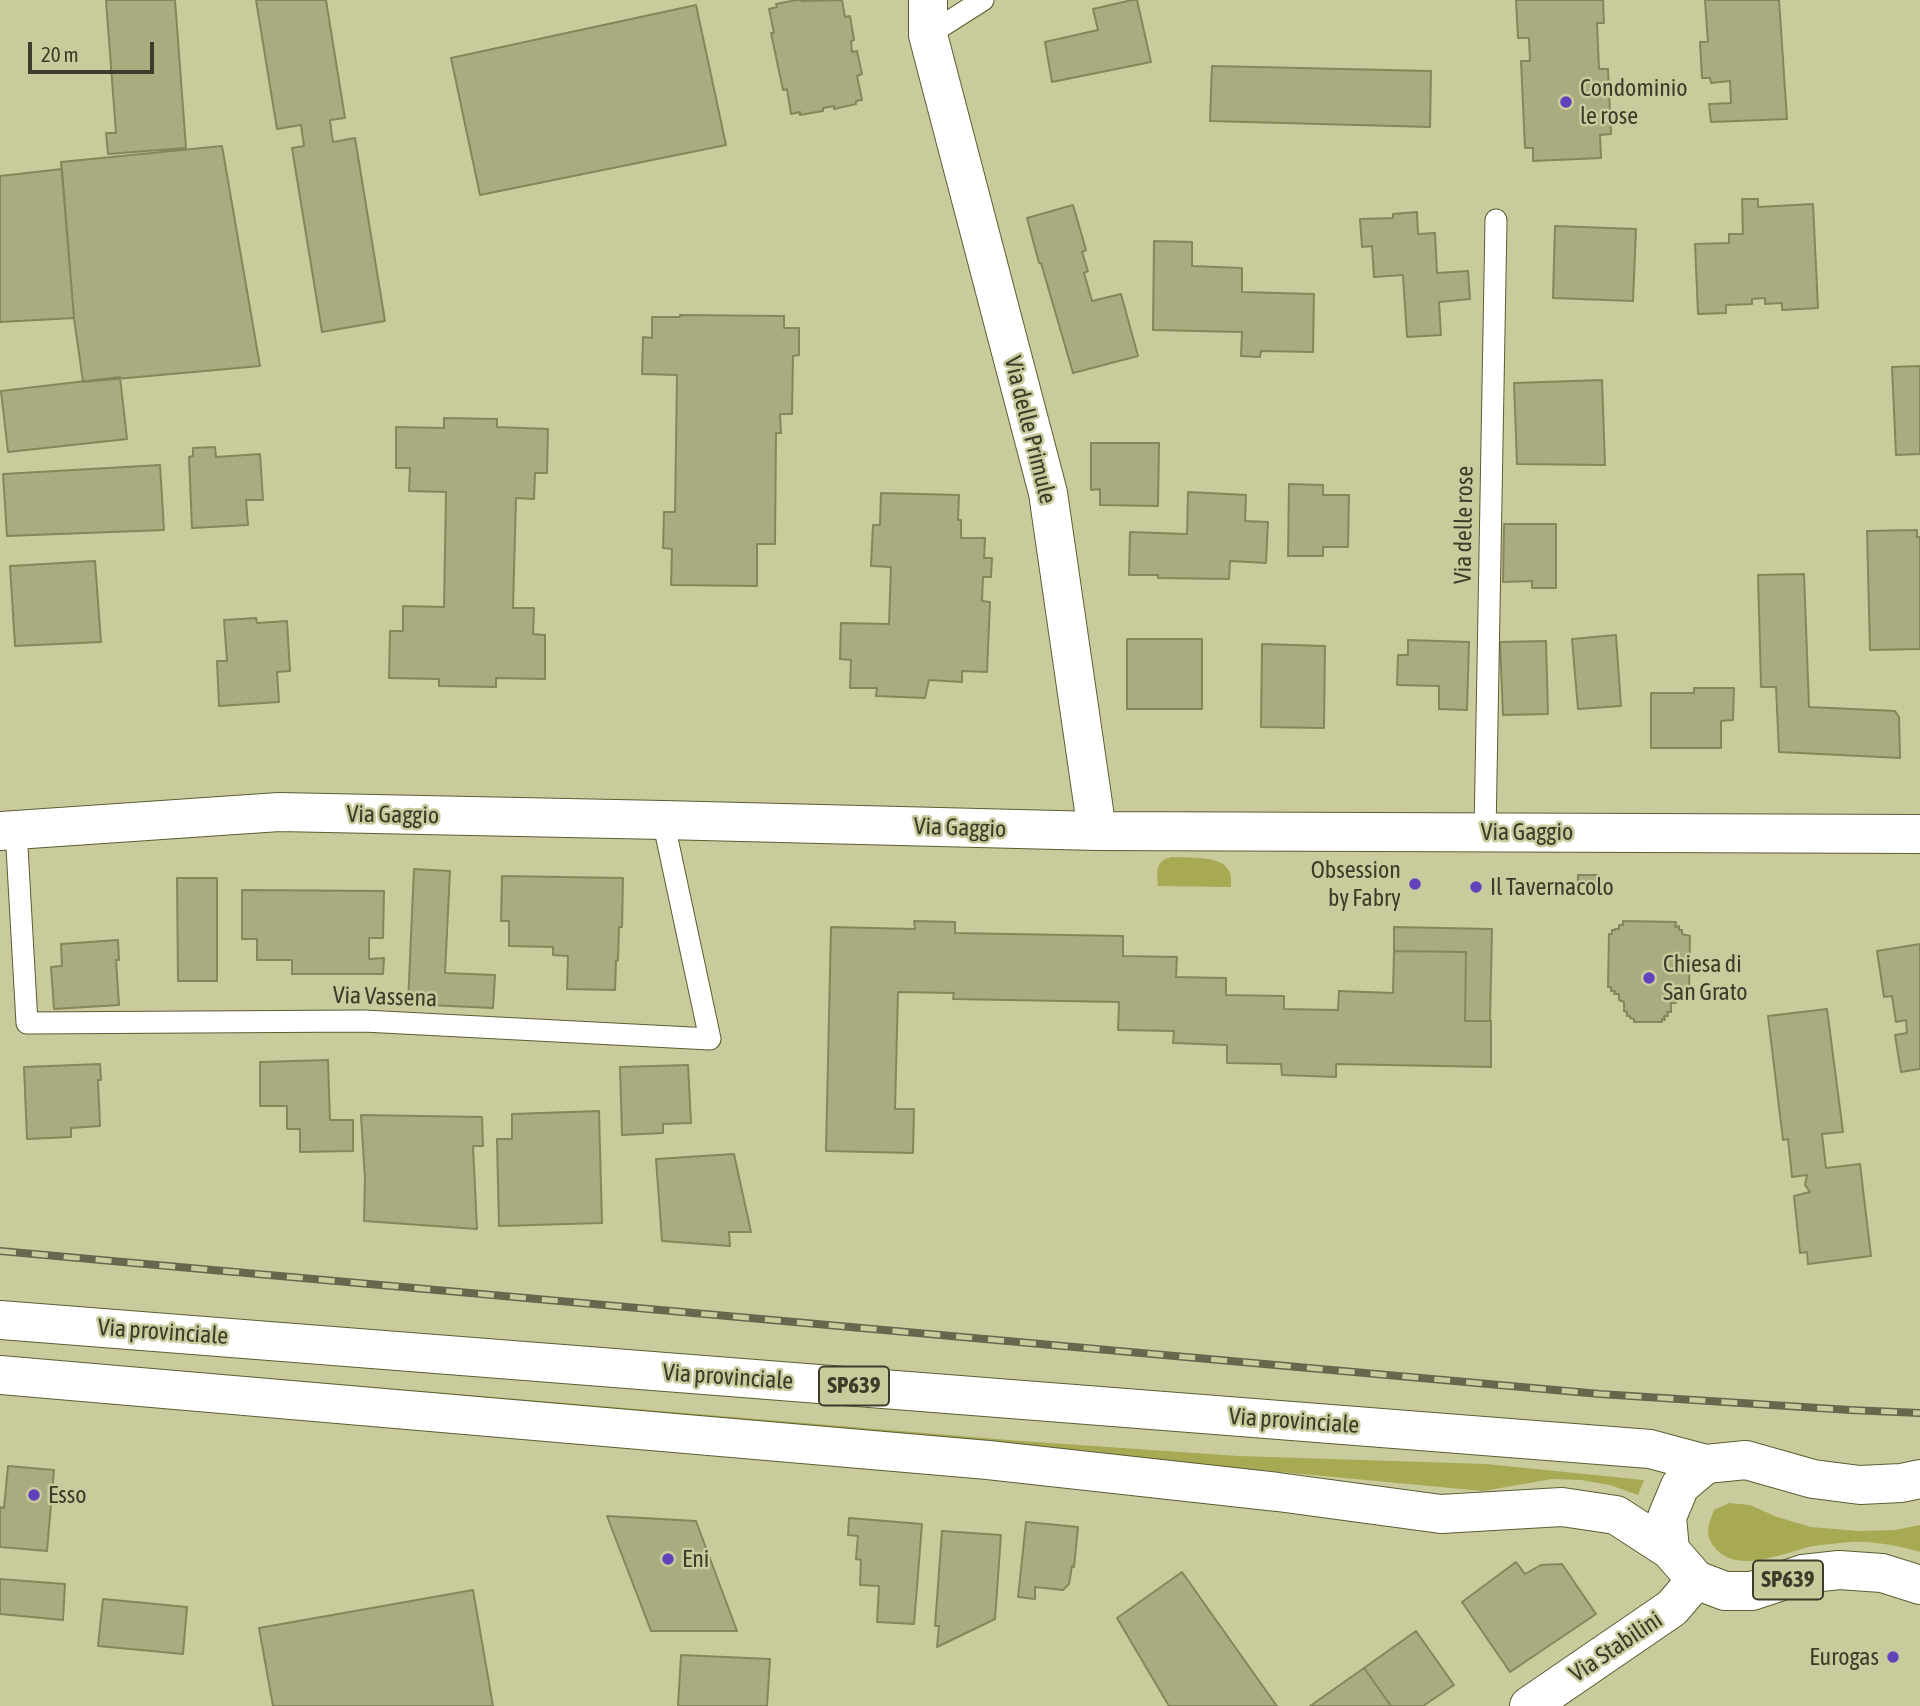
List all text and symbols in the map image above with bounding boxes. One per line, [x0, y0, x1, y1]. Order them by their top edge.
scale bar [32, 28, 158, 72]
text: 20 m [41, 42, 79, 66]
place label: Condominio le rose [1580, 74, 1688, 130]
marker: Condominio le rose [1558, 94, 1574, 110]
street label: Via delle Primule [998, 353, 1062, 507]
street label: Via delle rose [1449, 466, 1479, 584]
street label: Via Gaggio [346, 800, 440, 830]
street label: Via Gaggio [913, 812, 1007, 844]
street label: Via Gaggio [1481, 818, 1573, 846]
place label: Obsession by Fabry [1311, 856, 1401, 912]
place label: Il Tavernacolo [1490, 873, 1614, 901]
marker: Obsession by Fabry [1407, 876, 1423, 892]
marker: Il Tavernacolo [1468, 879, 1484, 895]
place label: Chiesa di San Grato [1663, 950, 1748, 1006]
marker: Chiesa di San Grato [1641, 970, 1657, 986]
street label: Via Vassena [332, 981, 438, 1013]
street label: Via provinciale [97, 1313, 229, 1351]
street label: Via provinciale [662, 1358, 794, 1396]
road number: SP639 [819, 1366, 889, 1406]
street label: Via provinciale [1228, 1402, 1360, 1440]
place label: Esso [48, 1481, 86, 1509]
marker: Esso [26, 1487, 42, 1503]
place label: Eni [682, 1545, 709, 1573]
marker: Eni [660, 1551, 676, 1567]
road number: SP639 [1753, 1560, 1823, 1600]
street label: Via Stabilini [1564, 1605, 1668, 1689]
place label: Eurogas [1809, 1643, 1879, 1671]
marker: Eurogas [1885, 1649, 1901, 1665]

